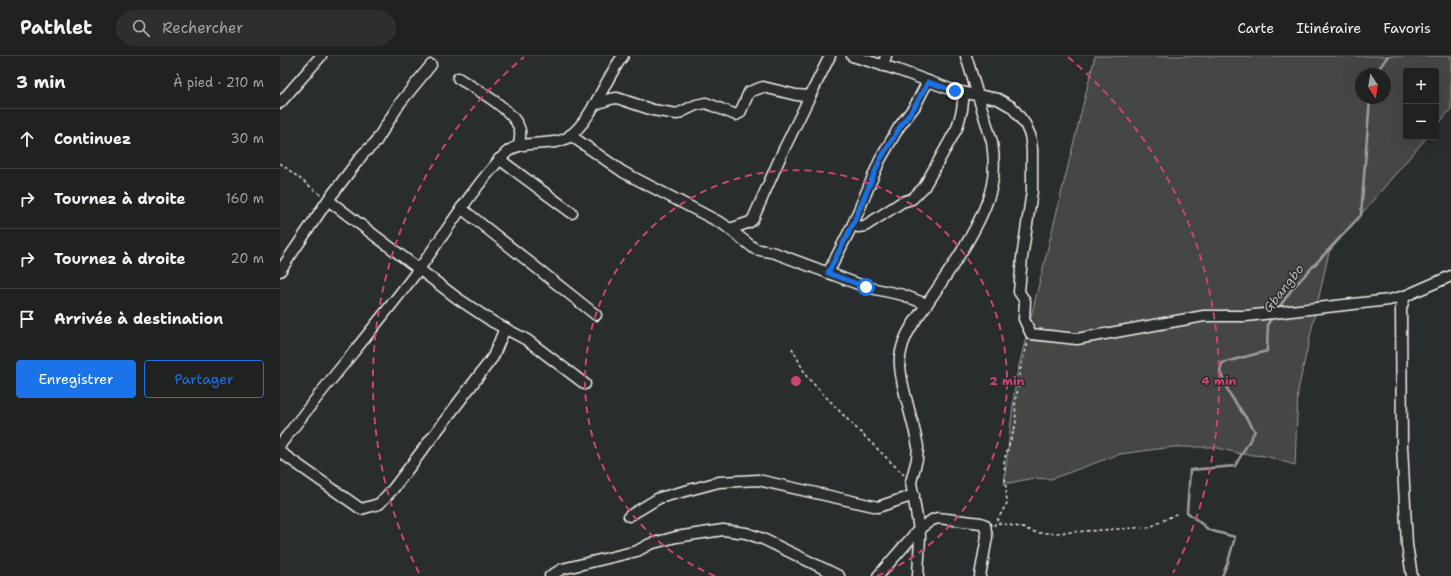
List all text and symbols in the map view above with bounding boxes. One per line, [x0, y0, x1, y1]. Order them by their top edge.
search box [116, 10, 396, 46]
text: Pathlet [20, 15, 92, 40]
icon: search [130, 17, 152, 39]
text: Rechercher [162, 18, 243, 38]
text: Carte [1237, 19, 1274, 37]
text: Itinéraire [1296, 19, 1361, 37]
text: Favoris [1383, 19, 1431, 37]
north arrow [1355, 68, 1391, 104]
map controls [1403, 68, 1439, 140]
button: + [1403, 68, 1439, 104]
text: 3 min [16, 71, 66, 93]
text: À pied · 210 m [173, 74, 264, 91]
route end [946, 82, 964, 100]
button: − [1403, 104, 1439, 140]
icon: ahead [16, 128, 38, 150]
text: Continuez [54, 129, 131, 149]
text: 30 m [230, 130, 264, 147]
icon: right [16, 188, 38, 210]
text: Tournez à droite [54, 189, 186, 209]
text: 160 m [226, 190, 264, 207]
icon: right [16, 248, 38, 270]
text: Tournez à droite [54, 249, 186, 269]
text: 20 m [231, 250, 264, 267]
water label: Gbangbo [1259, 260, 1308, 316]
route start [857, 278, 875, 296]
icon: arrive [16, 308, 38, 330]
text: Arrivée à destination [54, 309, 223, 329]
button: Enregistrer [16, 360, 136, 398]
button: Partager [144, 360, 264, 398]
text: 2 min [990, 373, 1025, 389]
text: 4 min [1202, 373, 1237, 389]
centre of rings [789, 374, 803, 388]

